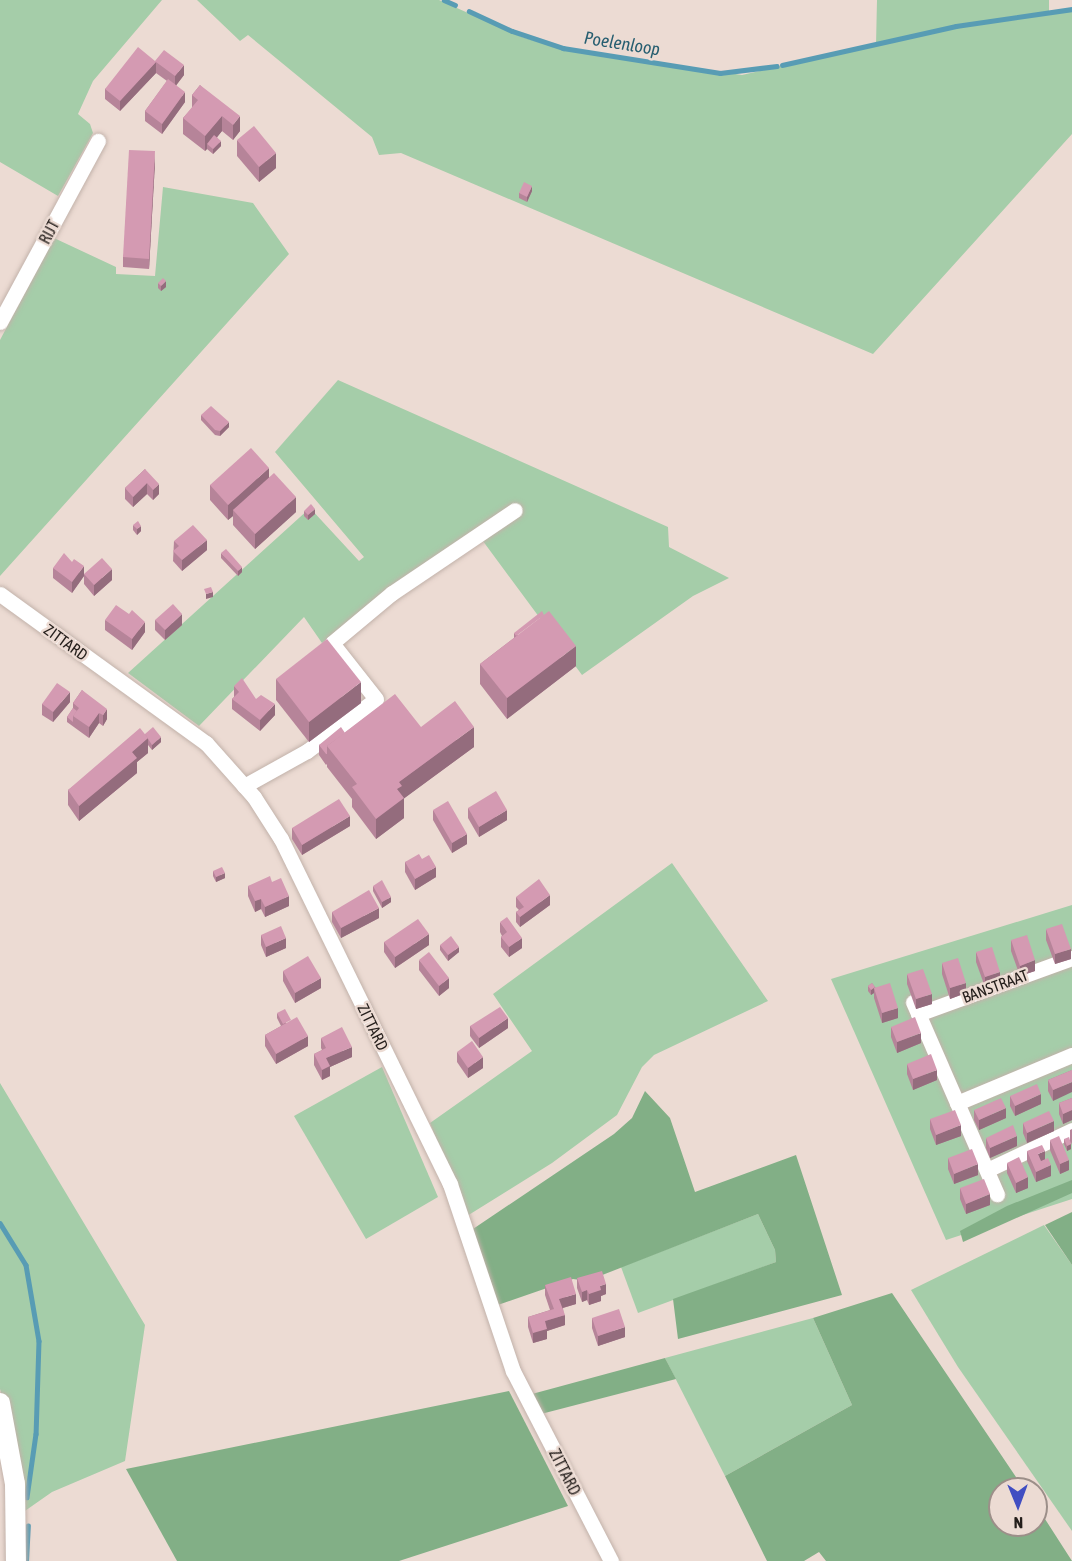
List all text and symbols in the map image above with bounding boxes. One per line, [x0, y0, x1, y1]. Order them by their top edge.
water label: Poelenloop [582, 27, 662, 61]
street label: RIJT [35, 217, 63, 247]
street label: ZITTARD [40, 620, 92, 664]
street label: BANSTRAAT [959, 965, 1031, 1007]
street label: ZITTARD [354, 1001, 392, 1053]
street label: ZITTARD [545, 1446, 585, 1498]
north arrow [988, 1477, 1048, 1537]
text: N [1013, 1514, 1023, 1532]

